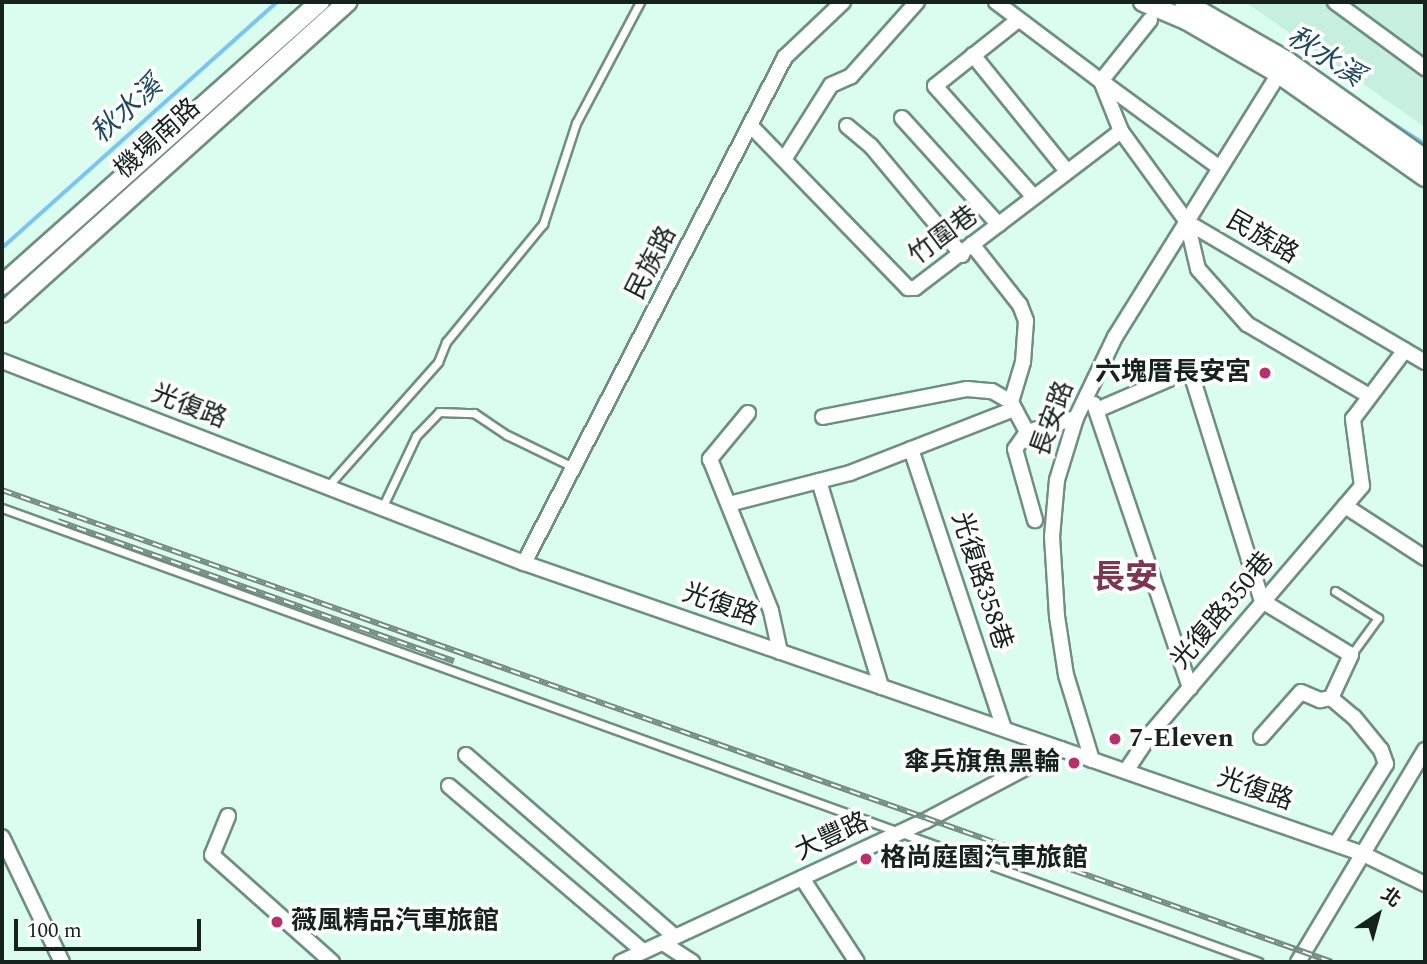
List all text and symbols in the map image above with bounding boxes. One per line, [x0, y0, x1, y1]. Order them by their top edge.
water label: 秋水溪 [1281, 20, 1369, 94]
water label: 秋水溪 [85, 69, 169, 151]
street label: 機場南路 [109, 93, 207, 185]
street label: 竹圍巷 [903, 200, 985, 272]
street label: 民族路 [1220, 205, 1304, 271]
street label: 民族路 [620, 221, 684, 305]
place label: 六塊厝長安宮 [1095, 357, 1251, 389]
marker: 六塊厝長安宮 [1257, 365, 1273, 381]
street label: 長安路 [1025, 377, 1081, 461]
street label: 光復路 [147, 378, 231, 436]
street label: 光復路358巷 [944, 508, 1018, 654]
street label: 光復路350巷 [1165, 546, 1281, 676]
district label: 長安 [1092, 559, 1158, 599]
street label: 光復路 [678, 578, 762, 632]
place label: 7-Eleven [1129, 723, 1234, 755]
marker: 7-Eleven [1107, 731, 1123, 747]
place label: 傘兵旗魚黑輪 [904, 747, 1060, 779]
marker: 傘兵旗魚黑輪 [1066, 755, 1082, 771]
street label: 光復路 [1213, 763, 1297, 817]
street label: 大豐路 [790, 806, 874, 868]
place label: 格尚庭園汽車旅館 [880, 843, 1088, 875]
marker: 格尚庭園汽車旅館 [858, 851, 874, 867]
north arrow [1343, 880, 1413, 950]
text: 北 [1374, 880, 1407, 915]
scale bar [18, 904, 205, 948]
place label: 薇風精品汽車旅館 [291, 906, 499, 938]
marker: 薇風精品汽車旅館 [269, 914, 285, 930]
text: 100 m [27, 915, 82, 947]

